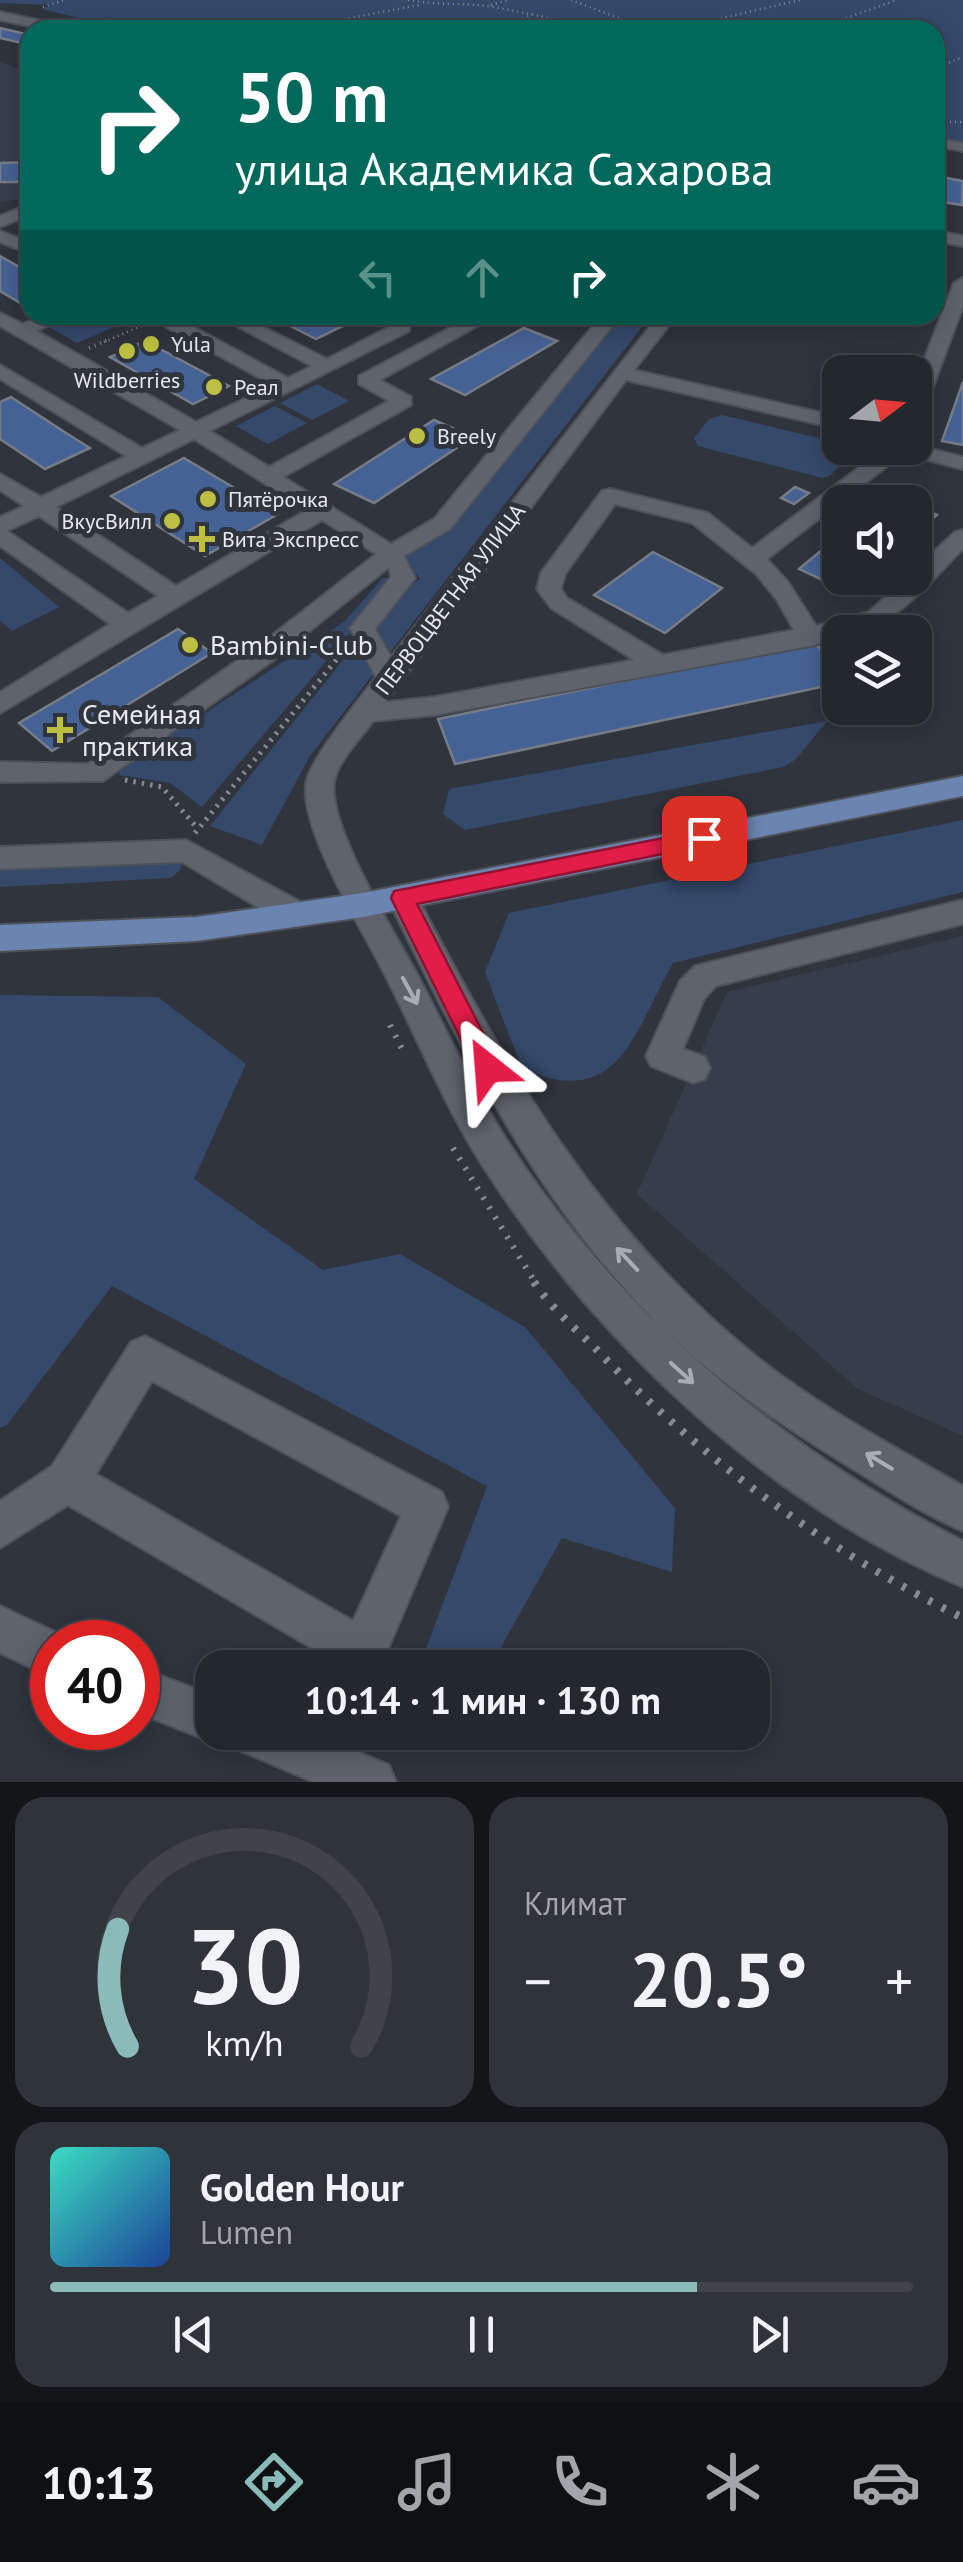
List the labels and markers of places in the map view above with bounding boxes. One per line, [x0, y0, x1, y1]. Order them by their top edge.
place label: Yula [171, 330, 211, 358]
marker: Yula [140, 333, 162, 355]
marker: Wildberries [116, 340, 138, 362]
place label: Wildberries [74, 366, 180, 394]
place label: Реал [234, 373, 279, 401]
marker: Реал [203, 376, 225, 398]
place label: Breely [437, 422, 497, 450]
marker: Breely [406, 425, 428, 447]
place label: Пятёрочка [228, 485, 328, 513]
marker: Пятёрочка [197, 488, 219, 510]
place label: ВкусВилл [62, 507, 152, 535]
marker: ВкусВилл [161, 510, 183, 532]
place label: Вита Экспресс [222, 525, 359, 553]
marker: Вита Экспресс [191, 528, 213, 550]
place label: Bambini-Club [210, 626, 373, 663]
marker: Bambini-Club [179, 634, 201, 656]
place label: Семейная практика [82, 695, 201, 764]
marker: Семейная практика [47, 717, 73, 743]
pin [662, 796, 747, 881]

